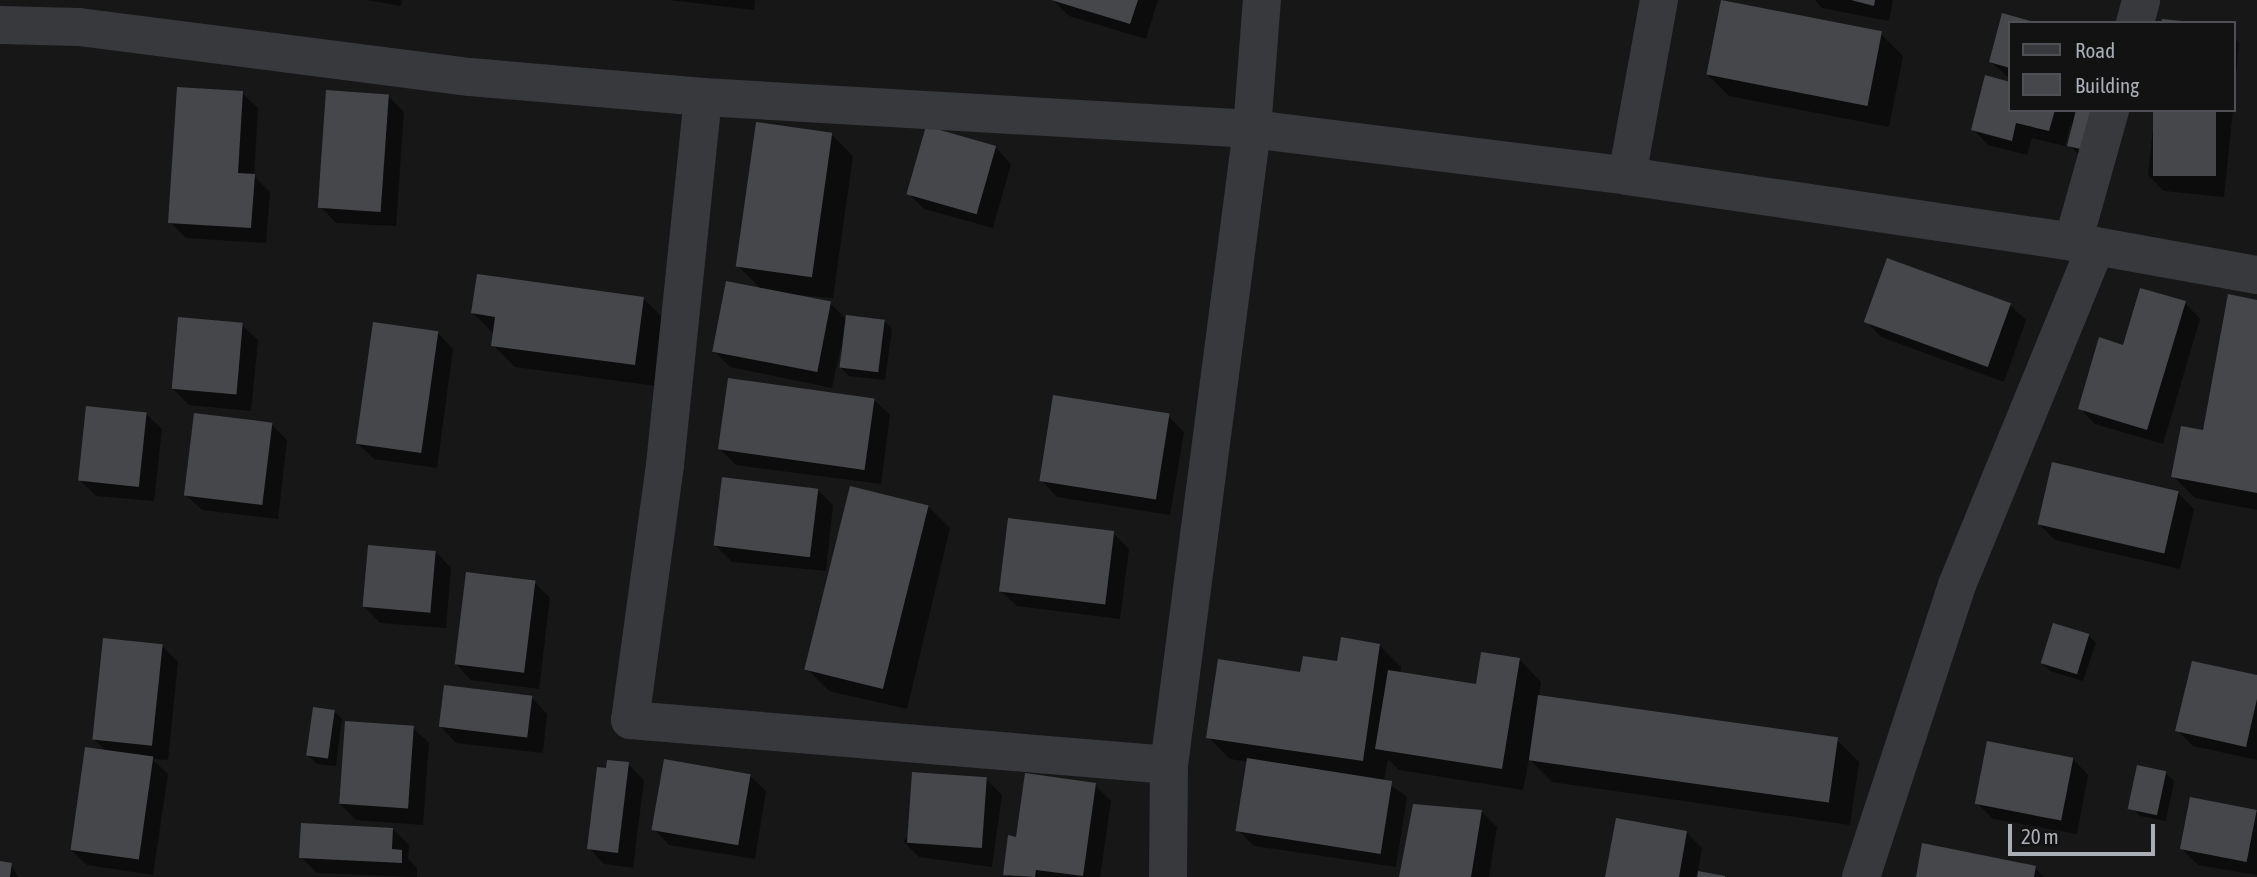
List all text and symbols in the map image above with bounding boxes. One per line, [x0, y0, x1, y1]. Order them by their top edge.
legend [2008, 21, 2236, 112]
text: Road [2075, 38, 2115, 62]
text: Building [2075, 73, 2139, 97]
scale bar [2012, 810, 2159, 854]
text: 20 m [2021, 824, 2059, 848]

